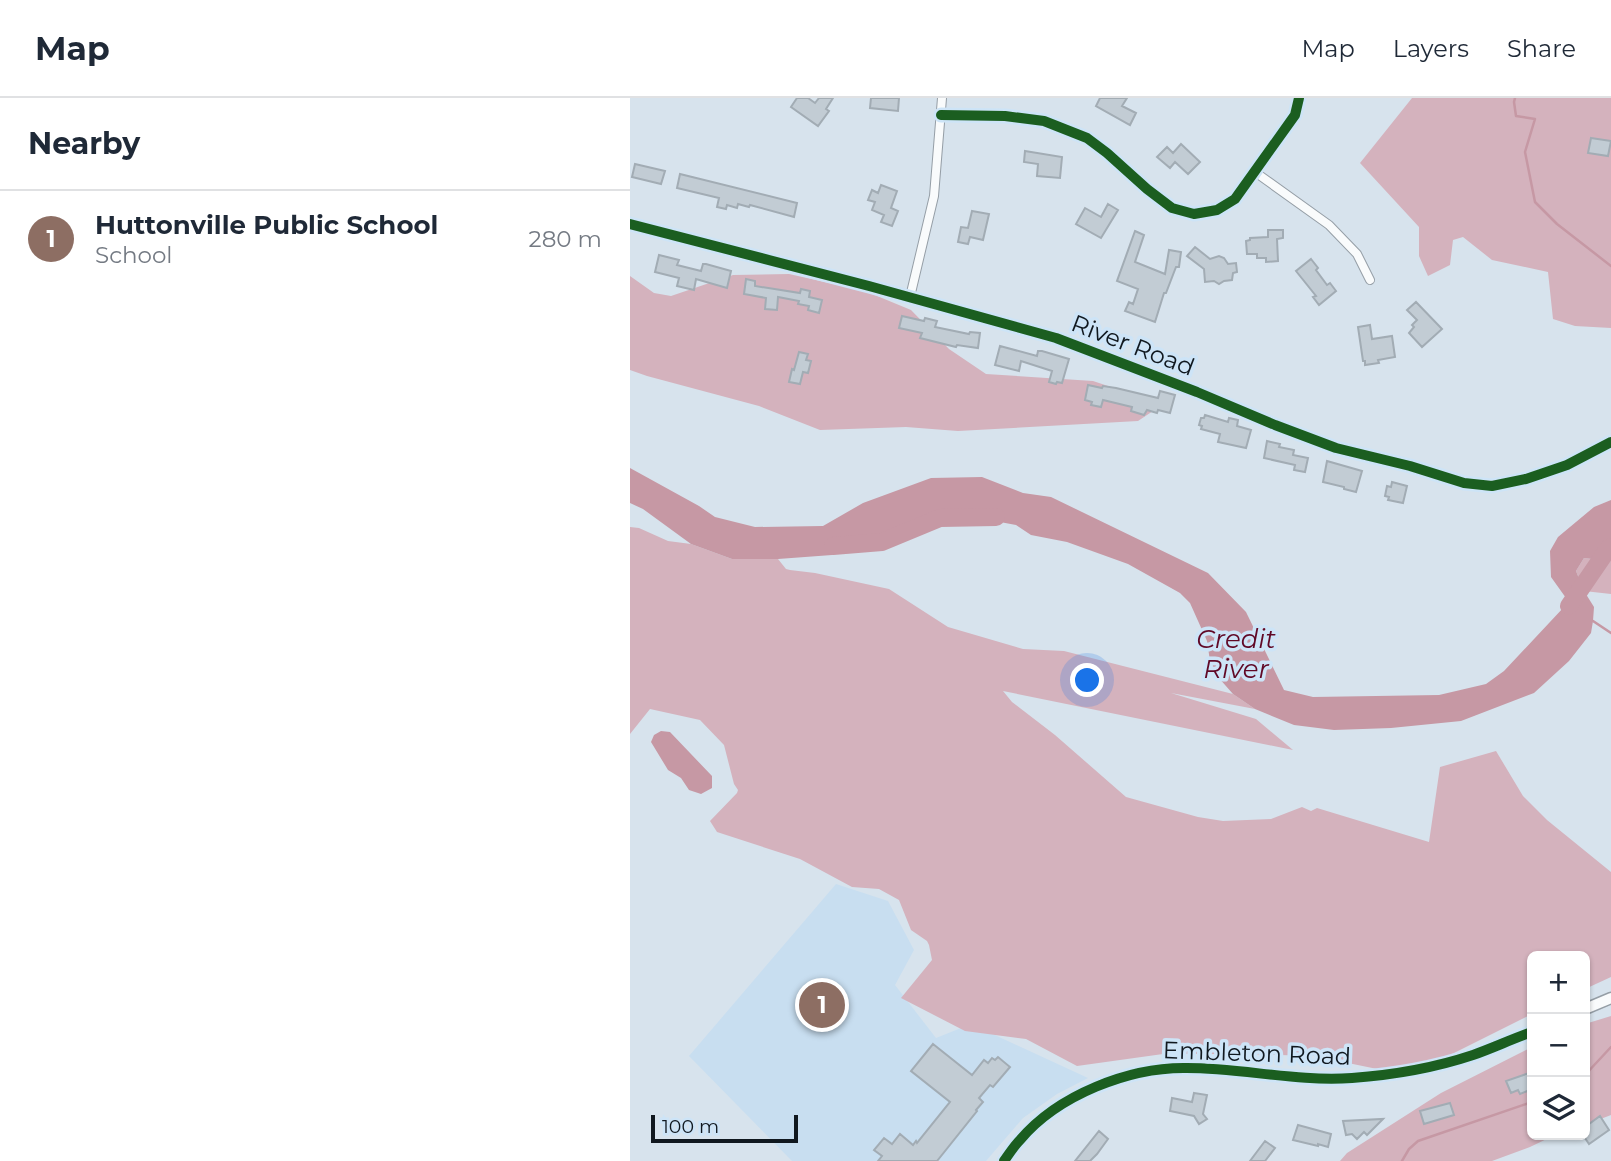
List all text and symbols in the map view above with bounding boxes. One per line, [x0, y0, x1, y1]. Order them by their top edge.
text: Map [35, 28, 110, 68]
text: Map [1301, 34, 1355, 63]
text: Layers [1393, 34, 1469, 63]
text: Share [1507, 34, 1576, 63]
text: Nearby [28, 125, 140, 162]
text: Huttonville Public School [95, 209, 438, 241]
text: 1 [46, 225, 56, 253]
text: 280 m [529, 225, 602, 253]
text: School [95, 241, 173, 269]
street label: River Road [1067, 308, 1199, 382]
water label: Credit River [1196, 623, 1276, 685]
your location [1070, 663, 1104, 697]
map controls [1527, 951, 1590, 1140]
button: + [1527, 951, 1590, 1014]
pin: 1 [799, 979, 845, 1031]
button: − [1527, 1014, 1590, 1077]
street label: Embleton Road [1162, 1035, 1352, 1071]
button: layers [1527, 1077, 1590, 1140]
scale bar [651, 1112, 798, 1144]
text: 100 m [662, 1115, 719, 1138]

